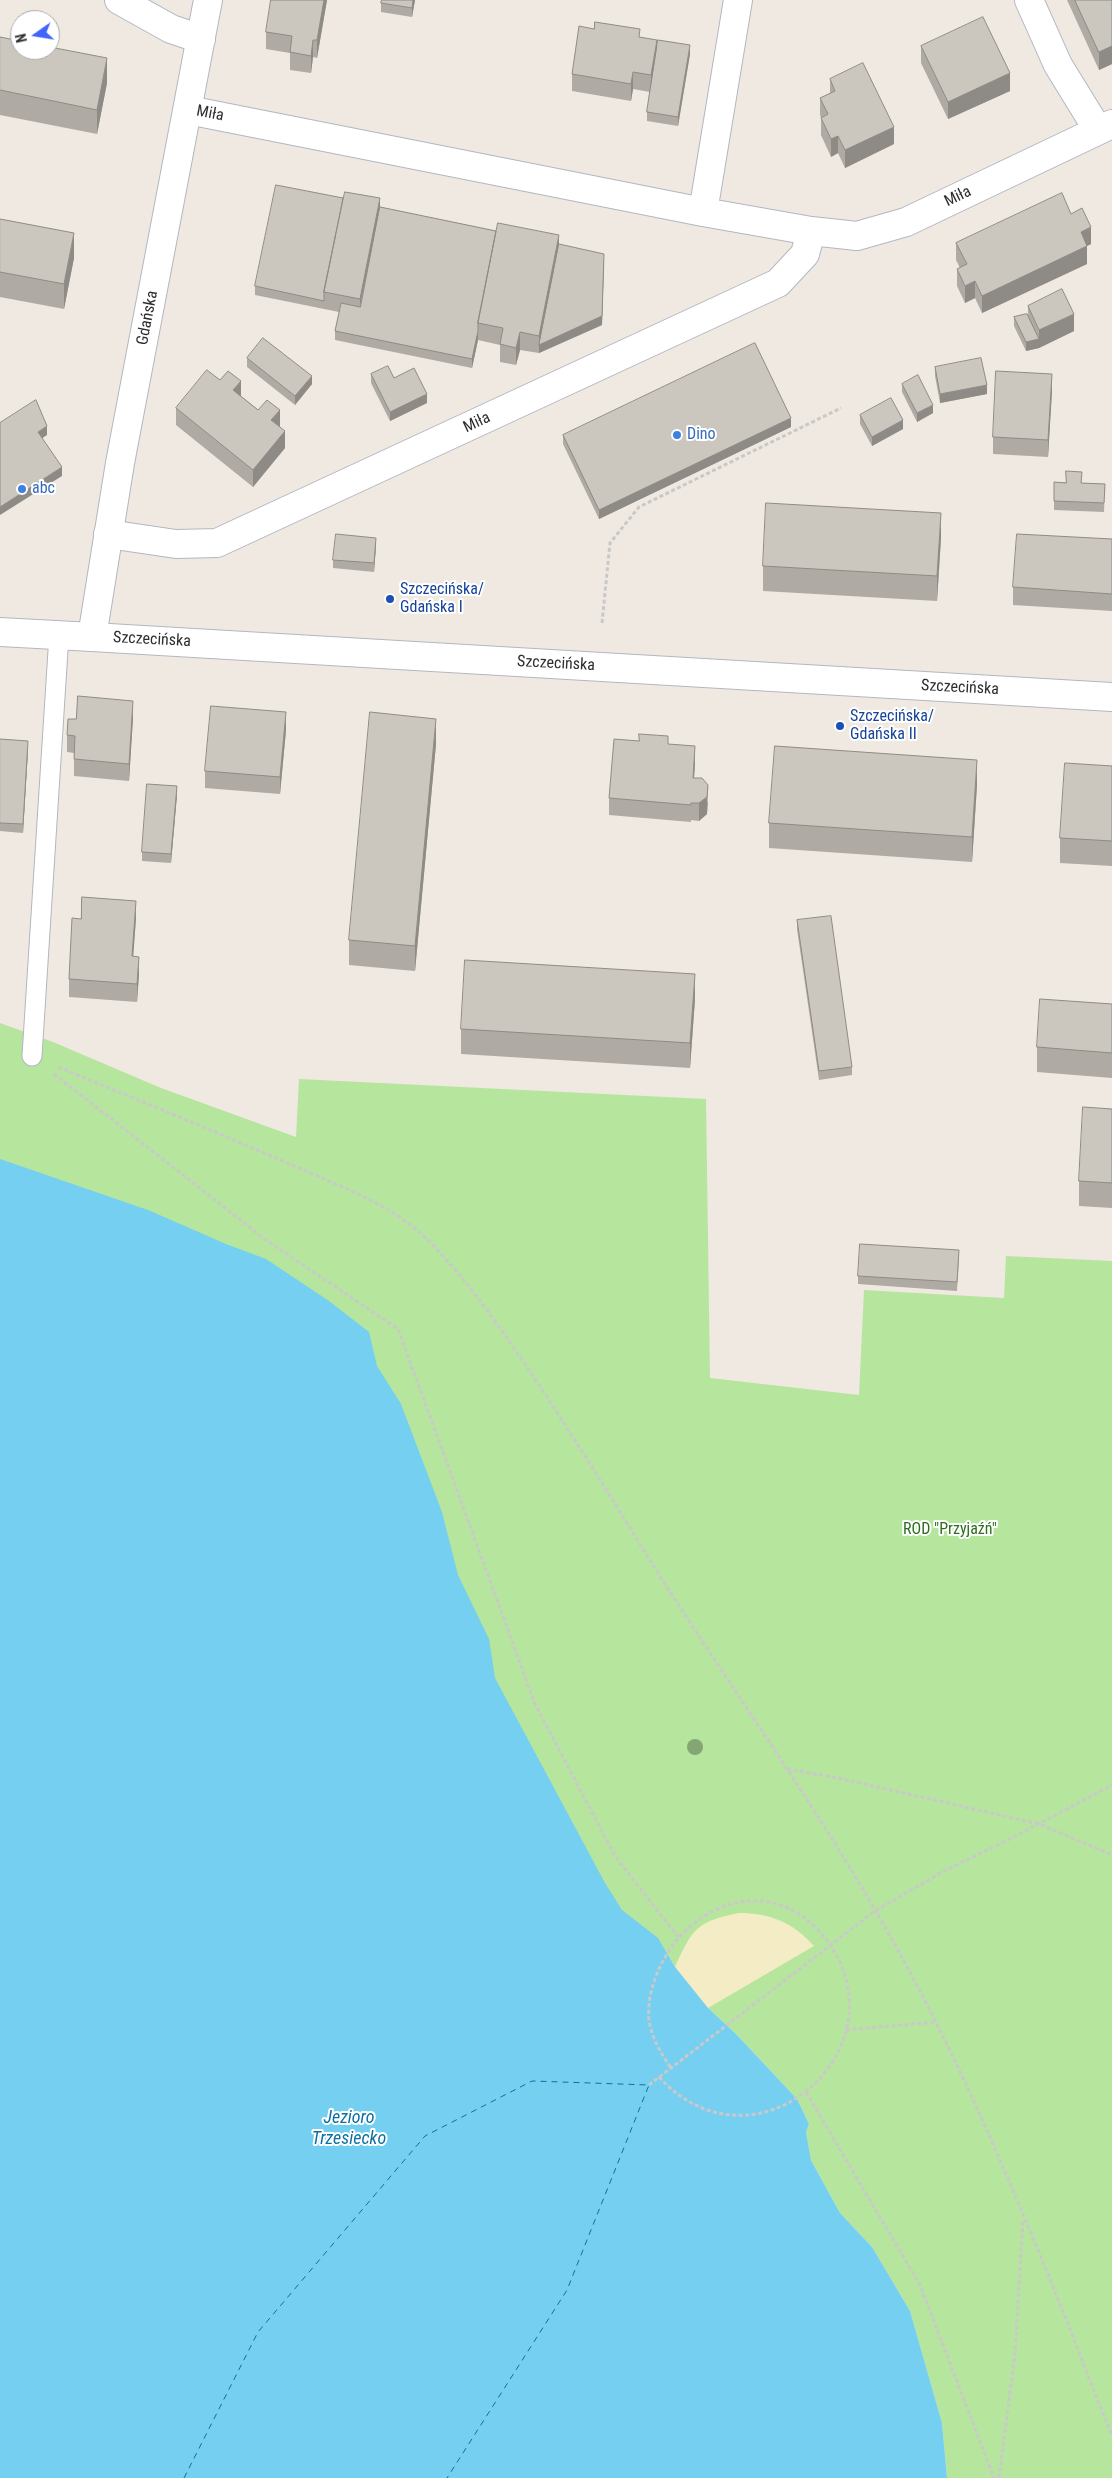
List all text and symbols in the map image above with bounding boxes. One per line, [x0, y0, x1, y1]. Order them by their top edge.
north arrow [10, 10, 60, 60]
text: N [13, 32, 30, 44]
street label: Miła [195, 102, 225, 126]
street label: Miła [941, 182, 975, 212]
street label: Gdańska [133, 289, 163, 347]
street label: Miła [461, 409, 493, 437]
place label: Dino [687, 425, 716, 445]
marker: Dino [671, 429, 683, 441]
place label: abc [32, 479, 55, 499]
marker: abc [16, 483, 28, 495]
place label: Szczecińska/ Gdańska I [400, 580, 484, 618]
marker: Szczecińska/ Gdańska I [384, 593, 396, 605]
street label: Szczecińska [113, 628, 191, 652]
street label: Szczecińska [517, 652, 595, 676]
street label: Szczecińska [921, 676, 999, 700]
place label: Szczecińska/ Gdańska II [850, 707, 934, 745]
marker: Szczecińska/ Gdańska II [834, 720, 846, 732]
park label: ROD "Przyjaźń" [903, 1520, 997, 1540]
water label: Jezioro Trzesiecko [312, 2107, 386, 2150]

